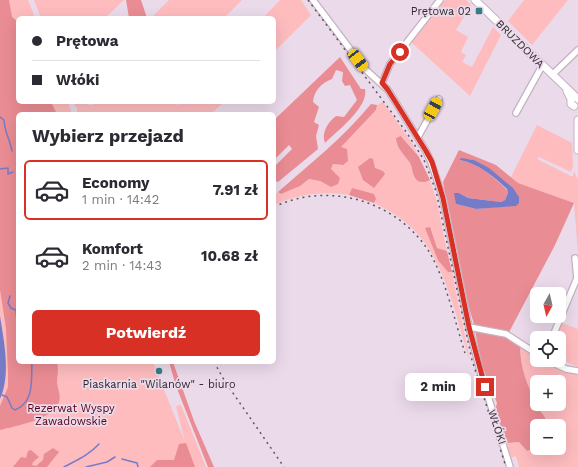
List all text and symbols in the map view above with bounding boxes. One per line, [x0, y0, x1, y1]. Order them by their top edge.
place label: Prętowa 02 [411, 5, 471, 18]
marker: Prętowa 02 [474, 6, 484, 16]
street label: BRUZDOWA [493, 17, 547, 71]
text: Prętowa [56, 32, 118, 50]
route start [391, 43, 409, 61]
car [346, 47, 370, 73]
text: Włóki [56, 71, 99, 89]
car [422, 96, 444, 122]
text: Wybierz przejazd [32, 125, 184, 146]
icon: car [34, 172, 70, 208]
text: Economy [82, 174, 149, 192]
text: 7.91 zł [213, 181, 258, 199]
text: 1 min · 14:42 [82, 192, 159, 207]
icon: car [34, 238, 70, 274]
text: Komfort [82, 240, 143, 258]
text: 10.68 zł [201, 247, 258, 265]
text: 2 min · 14:43 [82, 258, 162, 273]
north arrow [530, 287, 566, 323]
map controls [530, 287, 566, 455]
button: Potwierdź [32, 310, 260, 356]
button: locate [530, 331, 566, 367]
marker: Piaskarnia "Wilanów" - biuro [154, 366, 164, 376]
callout: 2 min [405, 373, 471, 401]
button: + [530, 375, 566, 411]
place label: Piaskarnia "Wilanów" - biuro [83, 378, 235, 391]
route end [476, 378, 494, 396]
text: 2 min [420, 379, 456, 394]
park label: Rezerwat Wyspy Zawadowskie [27, 402, 115, 428]
street label: WŁÓKI [485, 408, 510, 446]
button: − [530, 419, 566, 455]

